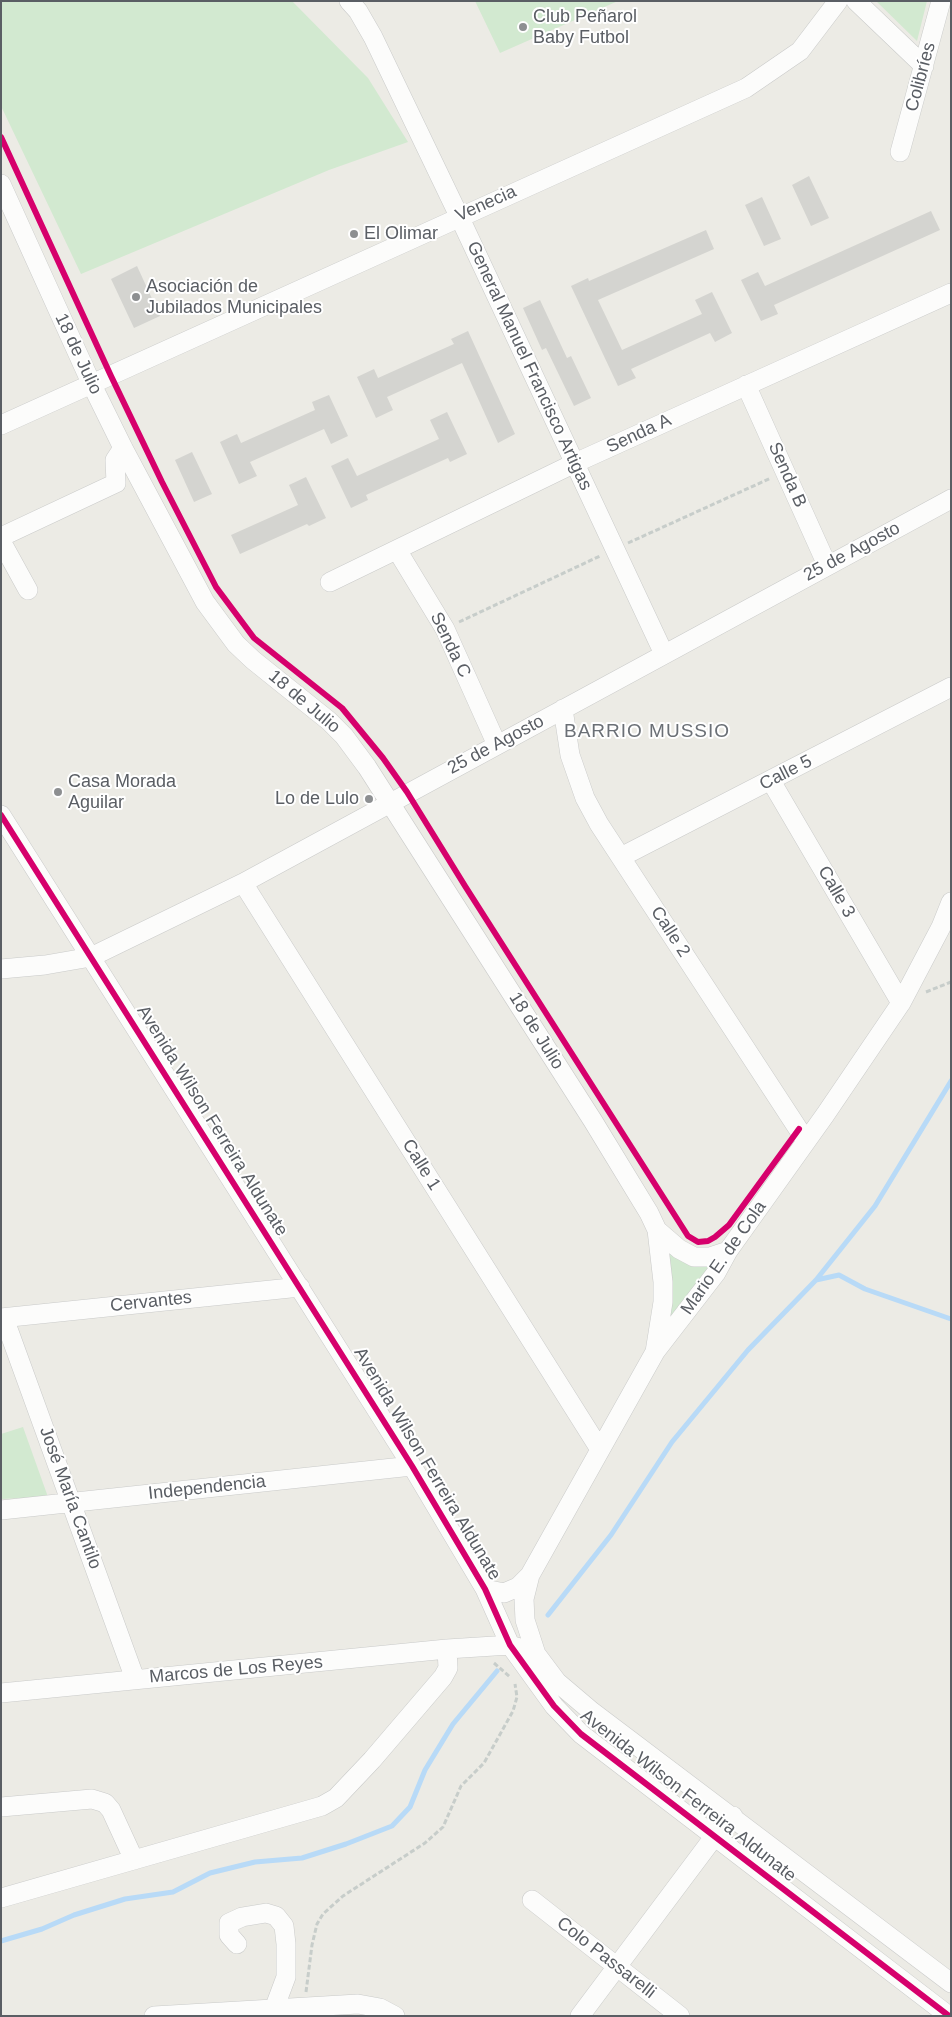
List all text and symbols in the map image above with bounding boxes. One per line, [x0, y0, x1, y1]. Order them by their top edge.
place label: Club Peñarol Baby Futbol [533, 6, 637, 48]
marker: Club Peñarol Baby Futbol [517, 21, 529, 33]
street label: Colibríes [901, 40, 941, 114]
street label: Venecia [452, 181, 520, 227]
place label: El Olimar [364, 223, 438, 245]
marker: El Olimar [348, 228, 360, 240]
street label: General Manuel Francisco Artigas [462, 238, 596, 494]
place label: Asociación de Jubilados Municipales [146, 276, 322, 318]
marker: Asociación de Jubilados Municipales [130, 291, 142, 303]
street label: 18 de Julio [50, 310, 106, 398]
street label: Senda A [603, 410, 675, 458]
street label: Senda B [763, 439, 811, 511]
street label: 25 de Agosto [800, 518, 904, 586]
street label: Senda C [425, 609, 475, 681]
street label: 18 de Julio [264, 666, 344, 738]
street label: 25 de Agosto [444, 711, 548, 779]
district label: BARRIO MUSSIO [562, 721, 732, 743]
street label: Calle 5 [756, 751, 816, 795]
place label: Casa Morada Aguilar [68, 771, 176, 814]
marker: Casa Morada Aguilar [52, 786, 64, 798]
place label: Lo de Lulo [275, 788, 359, 810]
marker: Lo de Lulo [363, 793, 375, 805]
street label: Calle 3 [813, 862, 859, 922]
street label: Calle 2 [646, 903, 694, 961]
street label: 18 de Julio [504, 988, 568, 1074]
street label: Avenida Wilson Ferreira Aldunate [132, 1002, 292, 1240]
street label: Calle 1 [397, 1136, 445, 1194]
street label: Mario E. de Cola [677, 1197, 771, 1319]
street label: Cervantes [109, 1287, 193, 1317]
street label: Avenida Wilson Ferreira Aldunate [349, 1344, 505, 1584]
street label: José María Cantilo [34, 1424, 106, 1572]
street label: Independencia [147, 1471, 267, 1505]
street label: Marcos de Los Reyes [148, 1652, 324, 1688]
street label: Avenida Wilson Ferreira Aldunate [576, 1705, 800, 1887]
street label: Colo Passarelli [552, 1913, 660, 2003]

